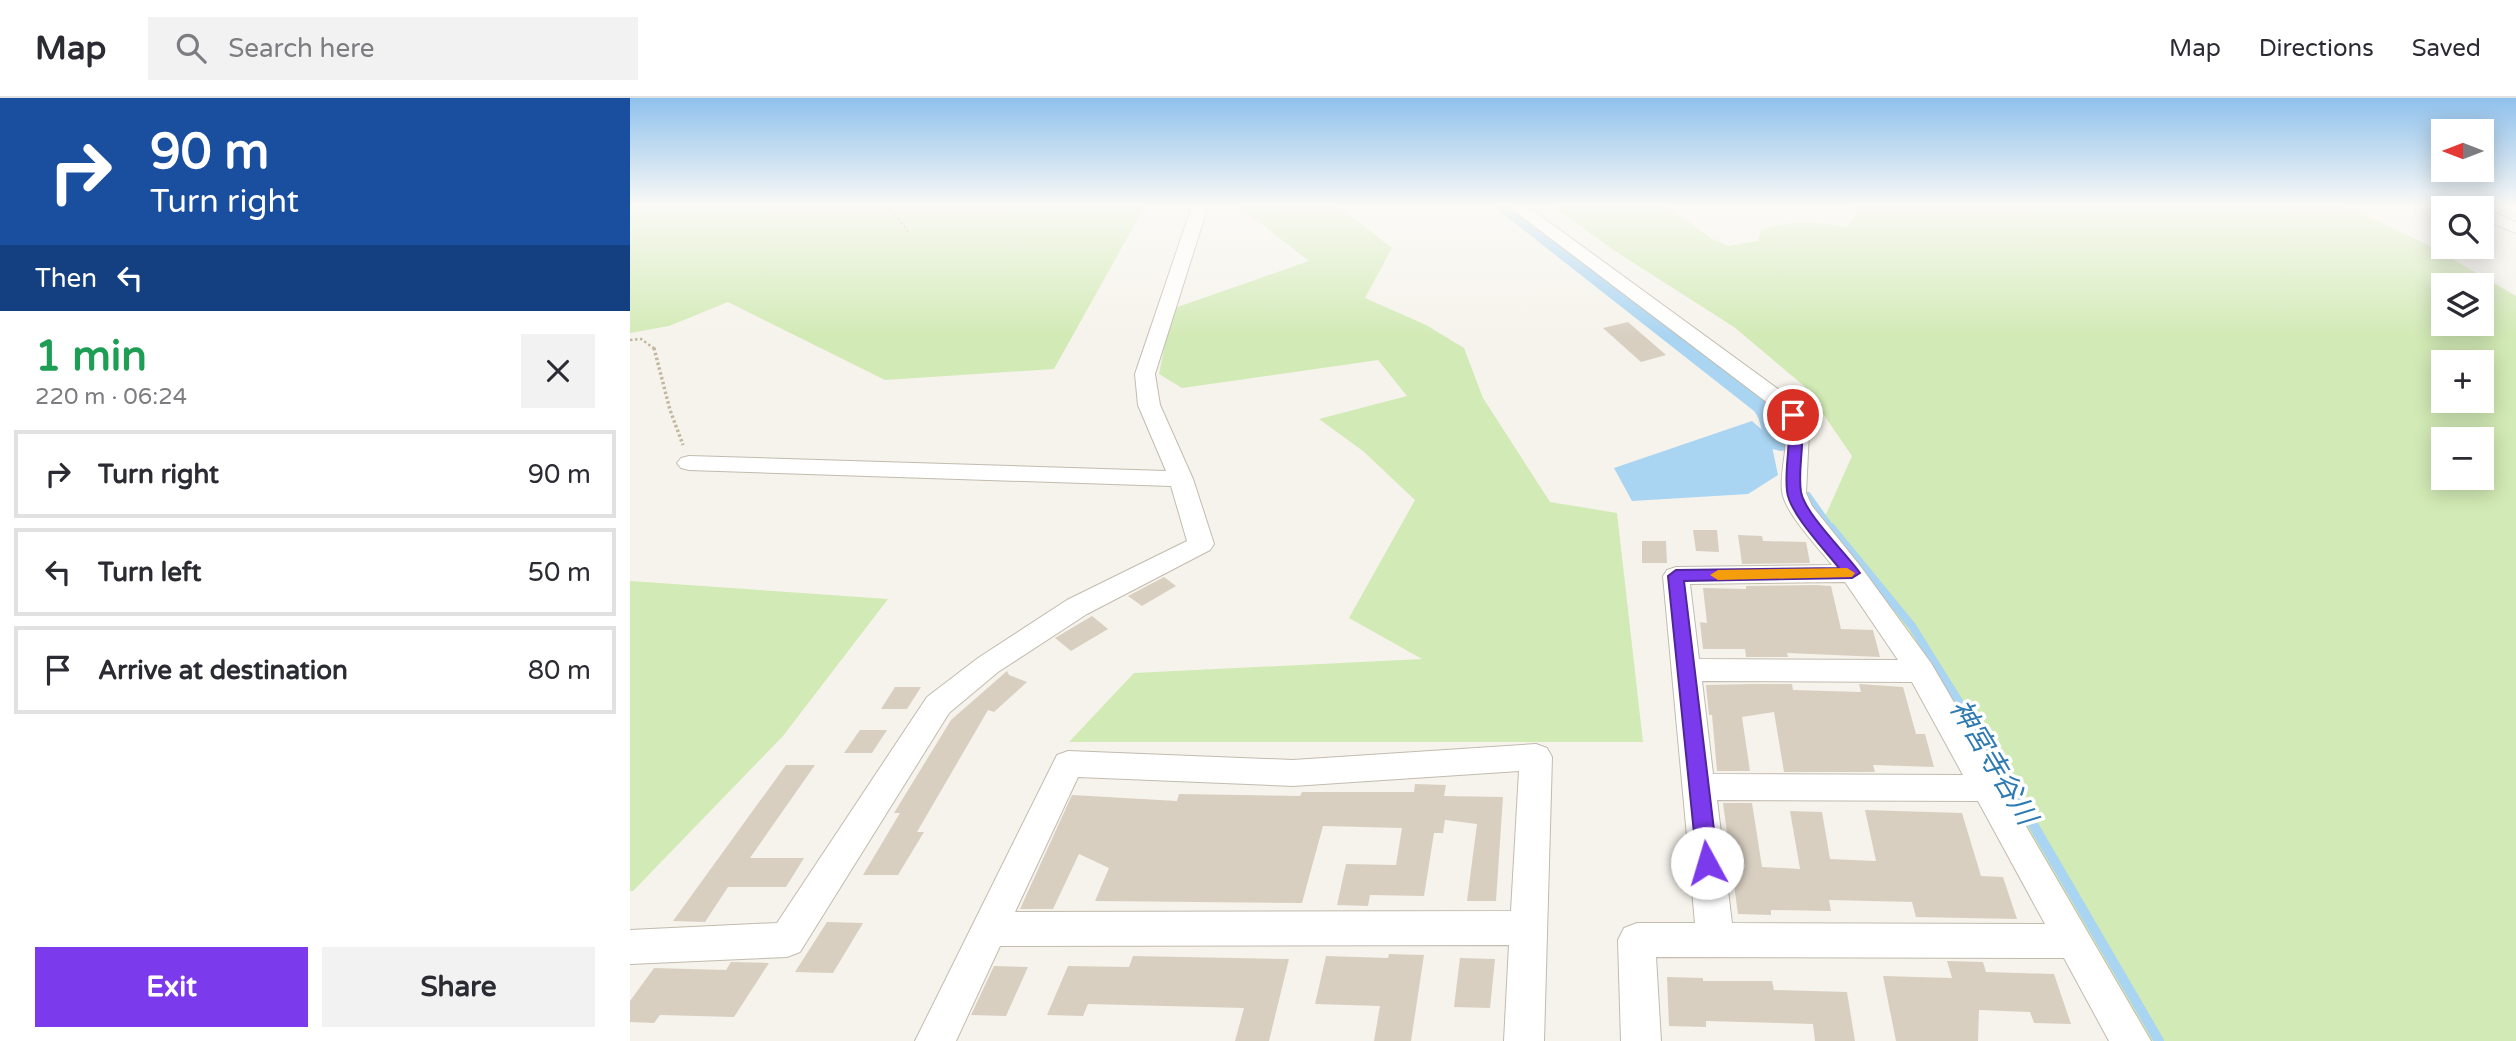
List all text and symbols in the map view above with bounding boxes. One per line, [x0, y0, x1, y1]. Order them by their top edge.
search box [148, 17, 638, 80]
text: Map [35, 29, 106, 68]
icon: search [172, 29, 210, 67]
text: Search here [228, 33, 374, 64]
text: Map [2169, 34, 2221, 63]
text: Directions [2259, 34, 2374, 63]
text: Saved [2412, 34, 2481, 63]
north arrow [2431, 119, 2494, 182]
map controls [2431, 119, 2494, 490]
text: 90 m [150, 123, 269, 182]
icon: right [35, 126, 126, 217]
text: Turn right [150, 183, 299, 221]
button: search [2431, 196, 2494, 259]
icon: left [111, 259, 149, 297]
text: Then [35, 263, 97, 294]
button: layers [2431, 273, 2494, 336]
text: 1 min [35, 331, 147, 382]
button: close [521, 334, 595, 408]
button: + [2431, 350, 2494, 413]
text: 220 m · 06:24 [35, 383, 187, 411]
pin [1763, 385, 1823, 445]
icon: arrive [1774, 396, 1812, 434]
button: − [2431, 427, 2494, 490]
icon: right [39, 455, 77, 493]
text: Turn right [98, 459, 219, 490]
text: 90 m [528, 459, 591, 490]
icon: left [39, 553, 77, 591]
text: Turn left [98, 557, 201, 588]
text: 50 m [528, 557, 591, 588]
icon: arrive [39, 651, 77, 689]
text: Arrive at destination [98, 655, 348, 686]
text: 80 m [528, 655, 591, 686]
water label: 神宮寺谷川 [1942, 693, 2045, 833]
position arrow [1670, 826, 1744, 900]
button: Exit [35, 947, 308, 1027]
button: Share [322, 947, 595, 1027]

